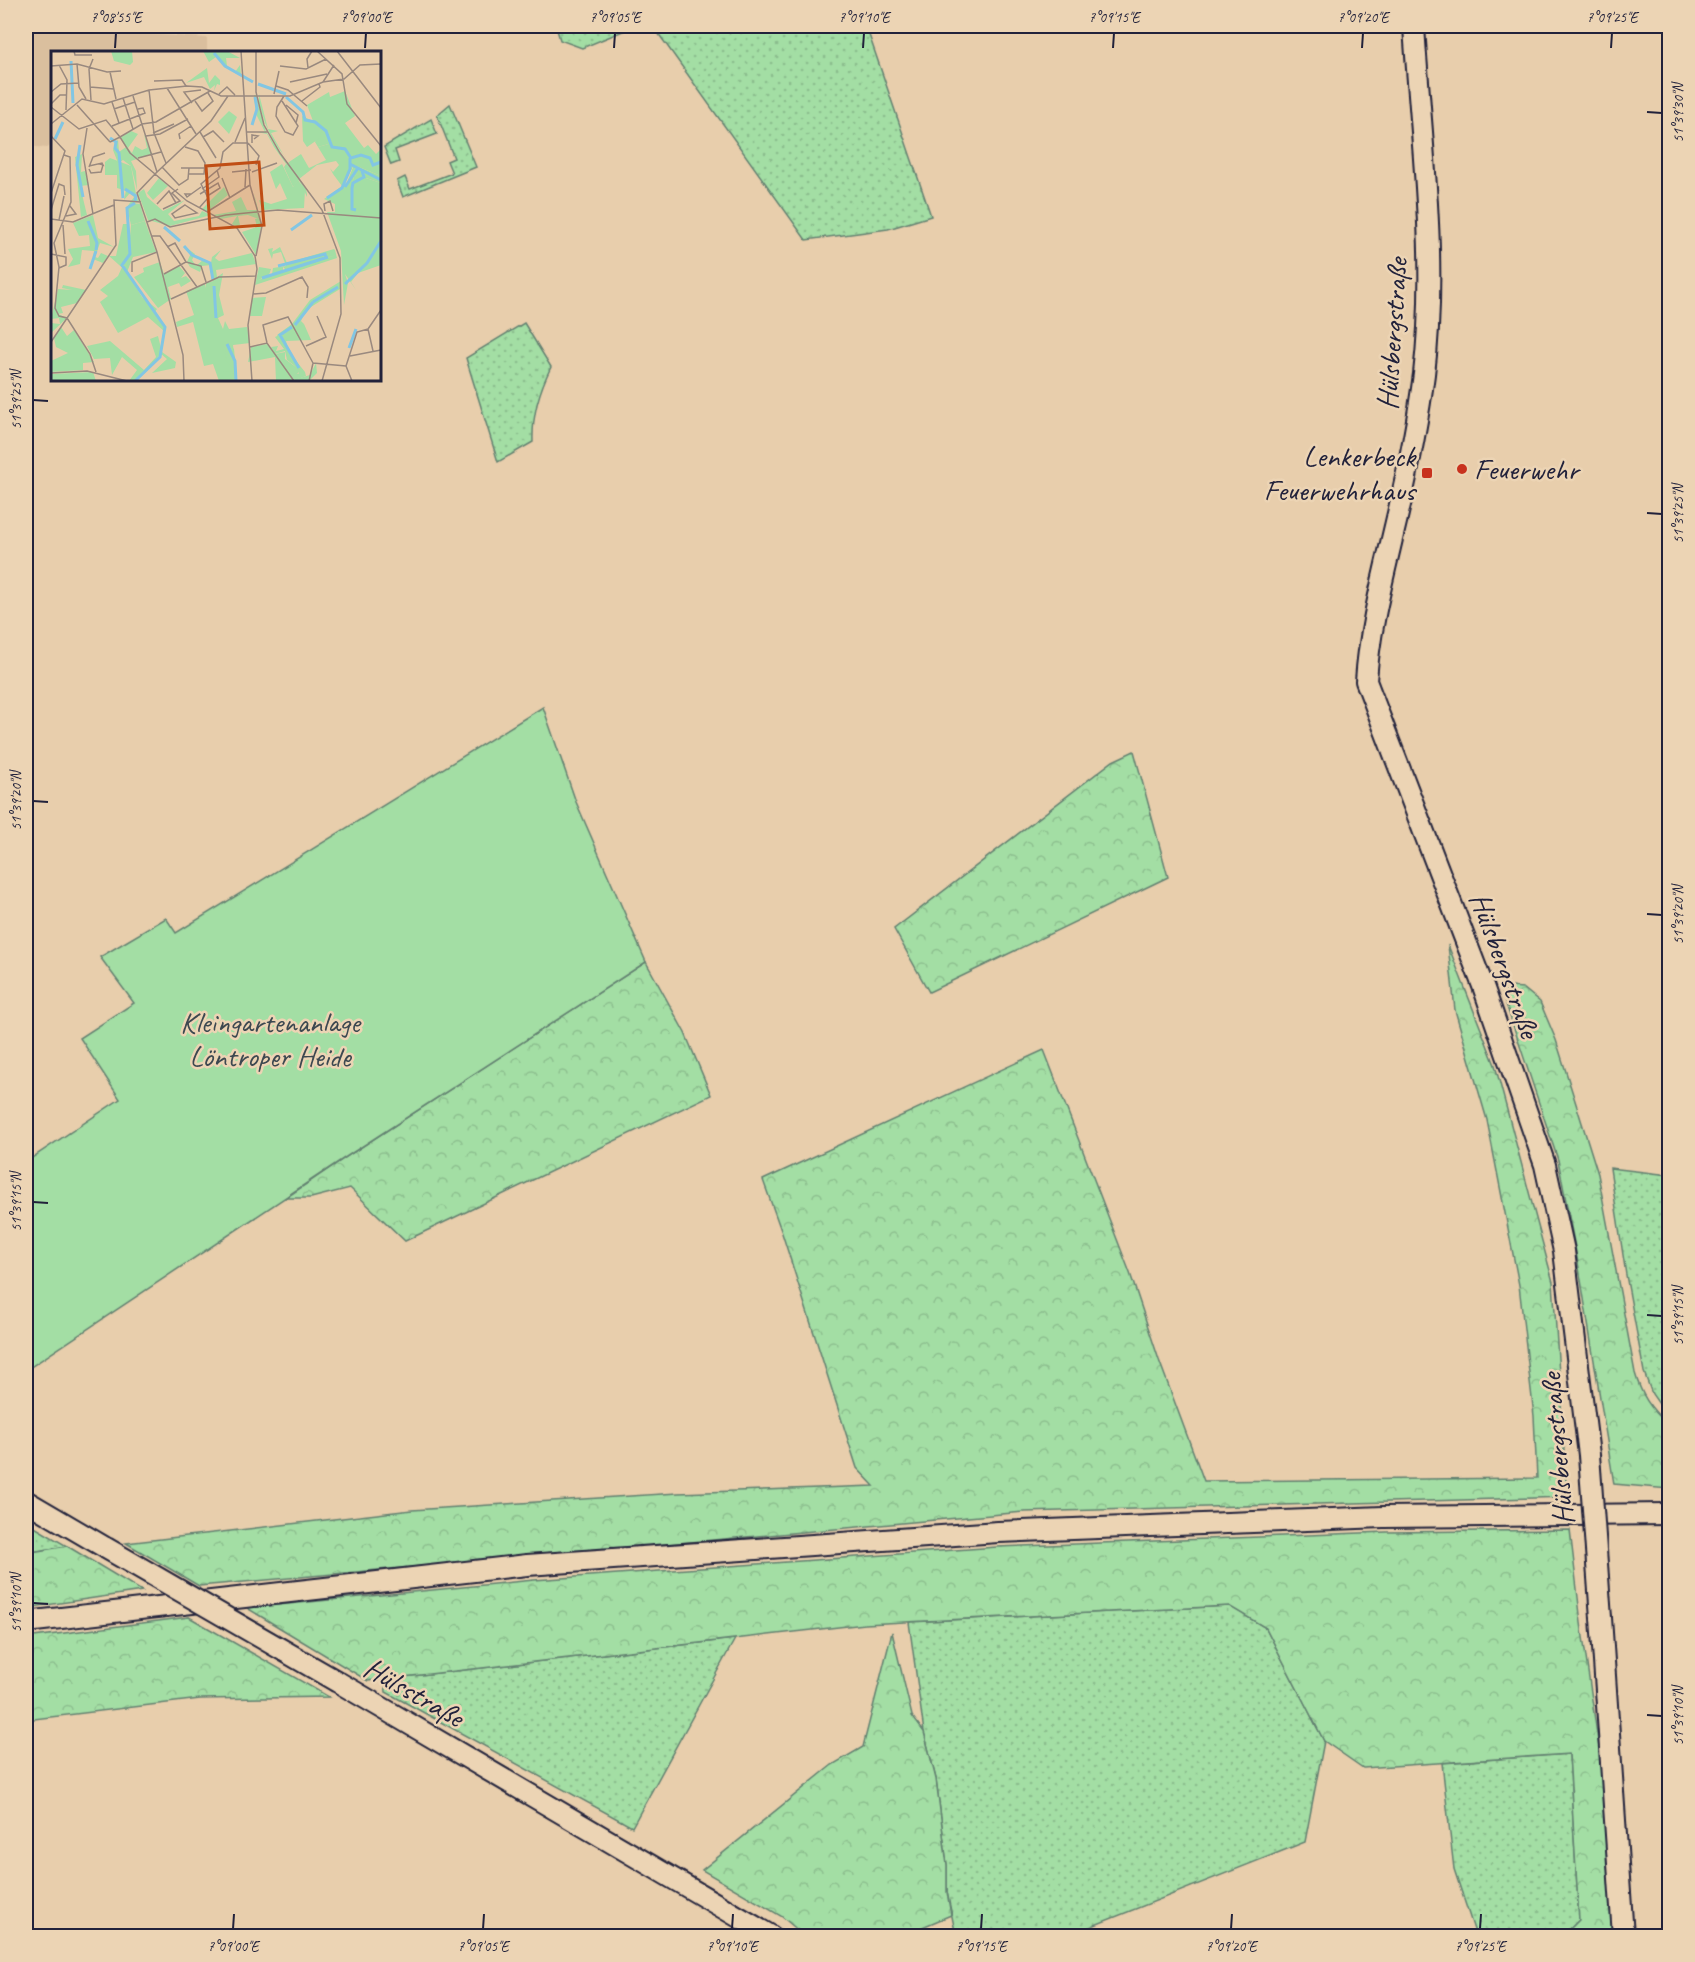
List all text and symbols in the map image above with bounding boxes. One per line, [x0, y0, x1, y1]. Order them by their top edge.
text: 7°08'55"E [90, 8, 144, 27]
text: 7°09'00"E [340, 8, 394, 27]
text: 7°09'05"E [589, 8, 643, 27]
text: 7°09'10"E [838, 8, 892, 27]
text: 7°09'15"E [1088, 8, 1142, 27]
text: 7°09'20"E [1337, 8, 1391, 27]
text: 7°09'25"E [1586, 8, 1640, 27]
inset map [51, 51, 381, 381]
text: 51°39'30"N [1669, 80, 1688, 143]
street label: Hülsbergstraße [1368, 255, 1416, 411]
text: 51°39'25"N [7, 367, 26, 430]
place label: Lenkerbeck Feuerwehrhaus [1264, 437, 1418, 509]
place label: Feuerwehr [1474, 450, 1581, 488]
marker: Feuerwehr [1455, 462, 1469, 476]
marker: Lenkerbeck Feuerwehrhaus [1420, 466, 1434, 480]
text: 51°39'25"N [1669, 481, 1688, 544]
text: 51°39'20"N [7, 768, 26, 831]
text: 51°39'20"N [1669, 882, 1688, 945]
street label: Hülsbergstraße [1461, 887, 1550, 1045]
park label: Kleingartenanlage Löntroper Heide [180, 1003, 362, 1075]
text: 51°39'15"N [7, 1169, 26, 1232]
text: 51°39'15"N [1669, 1283, 1688, 1346]
street label: Hülsbergstraße [1531, 1369, 1583, 1526]
text: 51°39'10"N [7, 1570, 26, 1633]
street label: Hülsstraße [357, 1648, 473, 1737]
text: 51°39'10"N [1669, 1683, 1688, 1746]
text: 7°09'00"E [207, 1937, 261, 1956]
text: 7°09'05"E [457, 1937, 511, 1956]
text: 7°09'10"E [706, 1937, 760, 1956]
text: 7°09'15"E [955, 1937, 1009, 1956]
text: 7°09'20"E [1205, 1937, 1259, 1956]
text: 7°09'25"E [1454, 1937, 1508, 1956]

